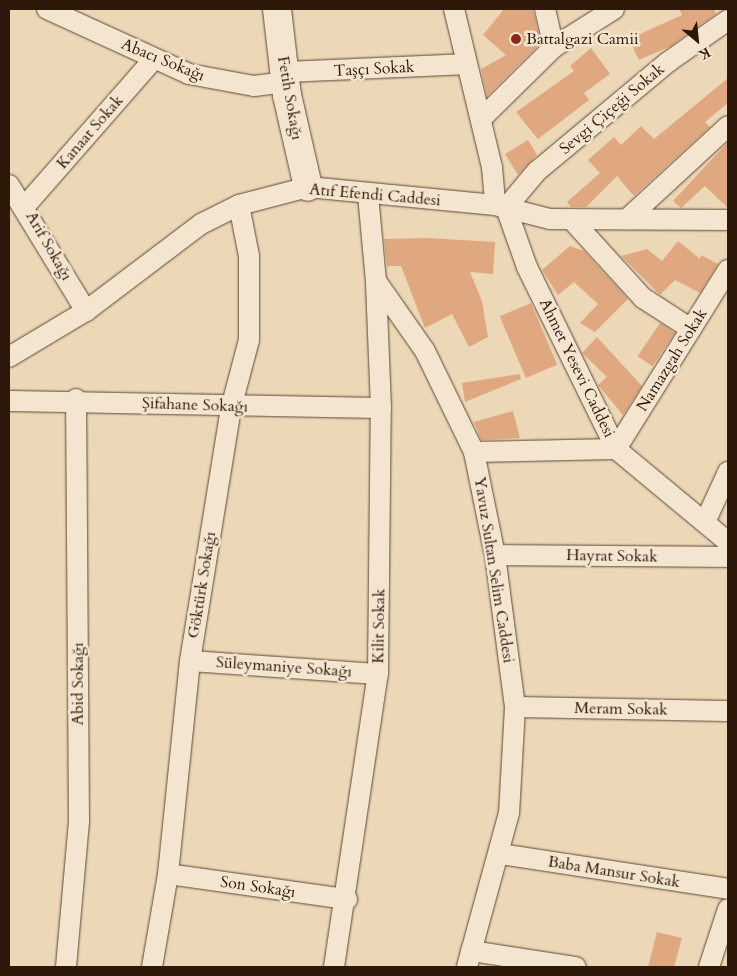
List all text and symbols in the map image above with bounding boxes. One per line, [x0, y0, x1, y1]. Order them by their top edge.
north arrow [672, 15, 722, 65]
place label: Battalgazi Camii [526, 29, 638, 49]
marker: Battalgazi Camii [510, 33, 522, 45]
street label: Abacı Sokağı [118, 35, 208, 85]
text: K [695, 43, 714, 65]
street label: Fetih Sokağı [273, 55, 307, 141]
street label: Taşçı Sokak [333, 57, 415, 81]
street label: Sevgi Çiçeği Sokak [556, 60, 668, 158]
street label: Kanaat Sokak [53, 91, 127, 173]
street label: Atıf Efendi Caddesi [309, 180, 441, 210]
street label: Arif Sokağı [22, 208, 76, 284]
street label: Ahmet Yesevi Caddesi [535, 295, 619, 441]
street label: Namazgah Sokak [633, 305, 711, 415]
street label: Şifahane Sokağı [142, 394, 248, 416]
street label: Yavuz Sultan Selim Caddesi [470, 475, 518, 665]
street label: Göktürk Sokağı [184, 530, 220, 640]
street label: Hayrat Sokak [566, 546, 658, 566]
street label: Kilit Sokak [369, 588, 389, 664]
street label: Abid Sokağı [68, 643, 88, 725]
street label: Süleymaniye Sokağı [215, 653, 353, 681]
street label: Meram Sokak [574, 699, 668, 719]
street label: Baba Mansur Sokak [547, 852, 681, 892]
street label: Son Sokağı [219, 872, 297, 902]

